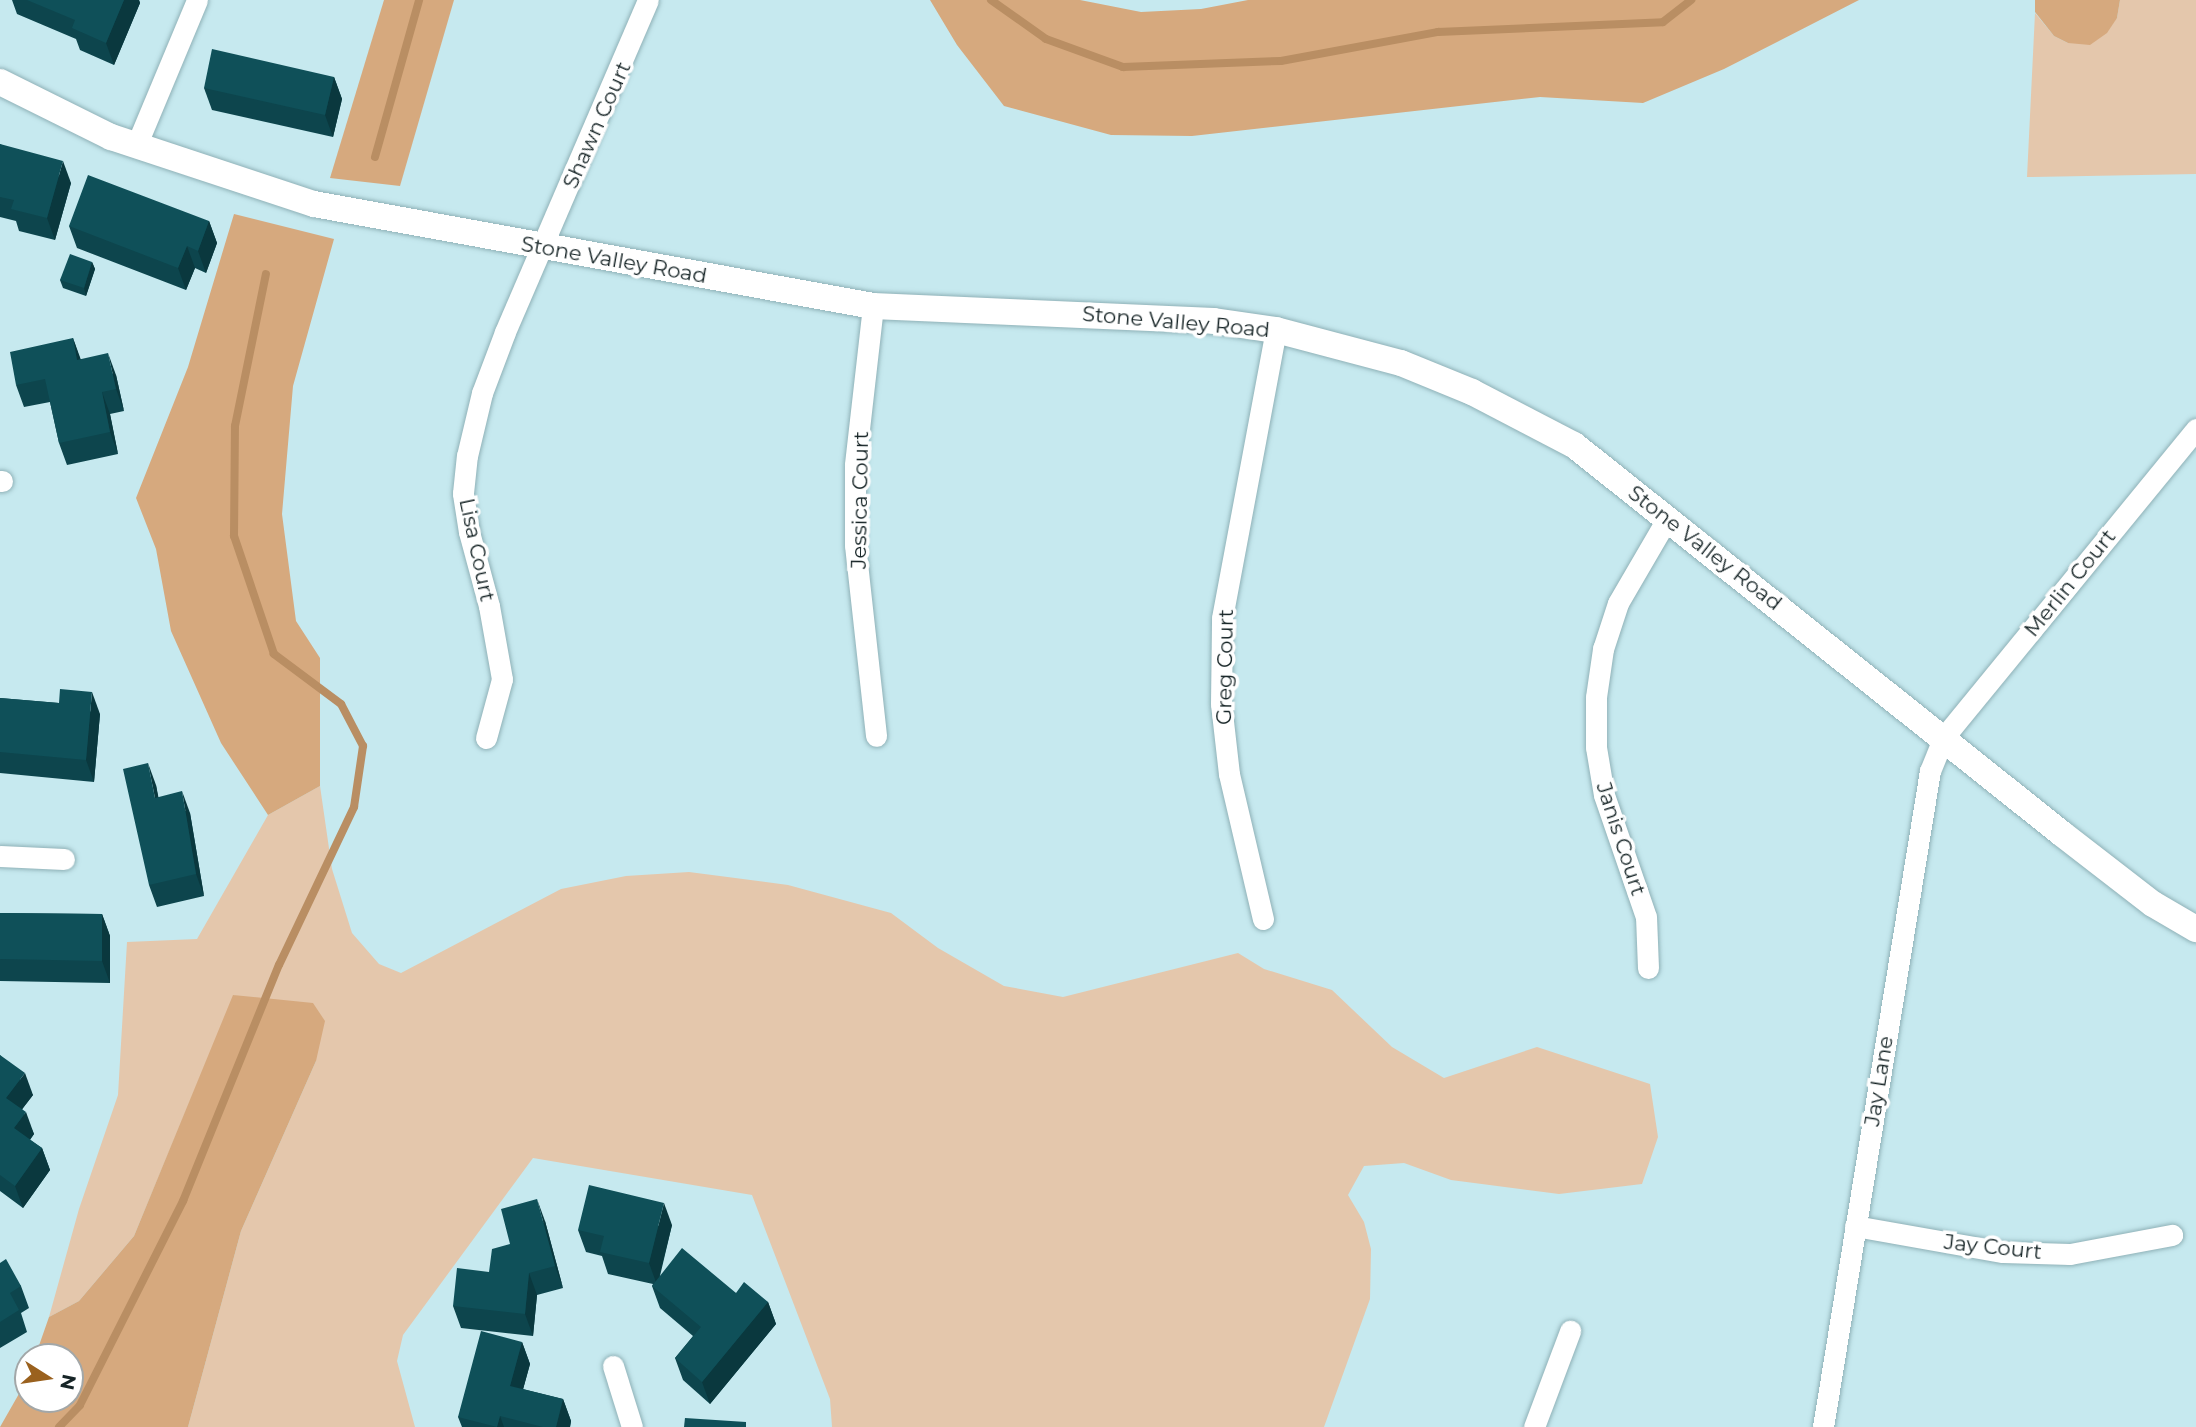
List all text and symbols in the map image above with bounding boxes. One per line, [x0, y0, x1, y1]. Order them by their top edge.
street label: Shawn Court [558, 58, 636, 192]
street label: Stone Valley Road [519, 231, 709, 289]
street label: Stone Valley Road [1081, 301, 1271, 343]
street label: Jessica Court [846, 431, 874, 569]
street label: Stone Valley Road [1623, 480, 1787, 616]
street label: Lisa Court [454, 496, 500, 604]
street label: Merlin Court [2019, 524, 2121, 642]
street label: Greg Court [1211, 609, 1239, 725]
street label: Janis Court [1591, 779, 1651, 899]
street label: Jay Lane [1859, 1034, 1899, 1128]
street label: Jay Court [1943, 1229, 2043, 1265]
north arrow [14, 1343, 84, 1413]
text: N [55, 1372, 81, 1392]

